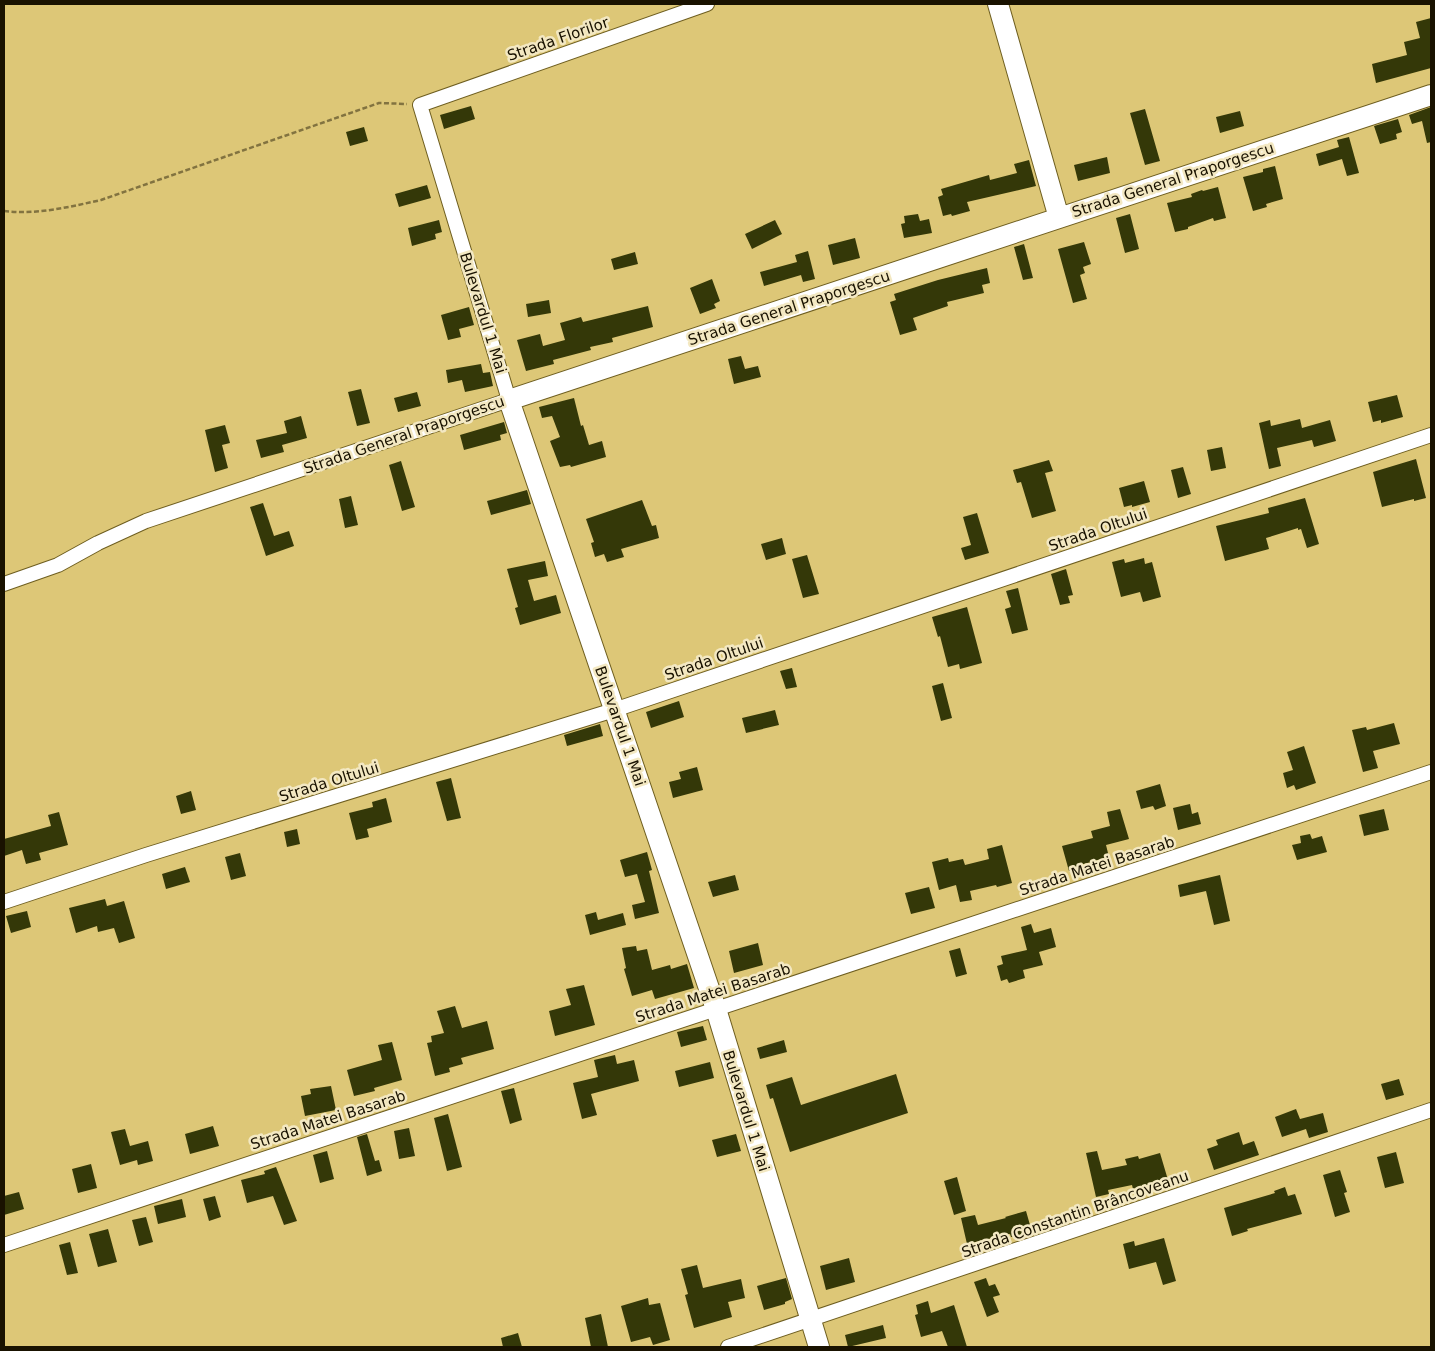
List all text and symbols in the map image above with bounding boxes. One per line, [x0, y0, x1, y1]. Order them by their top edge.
street label: Strada Florilor [505, 13, 612, 65]
street label: Strada General Praporgescu [1070, 139, 1276, 221]
street label: Bulevardul 1 Mai [456, 250, 510, 376]
street label: Strada General Praporgescu [686, 267, 892, 349]
street label: Strada General Praporgescu [301, 392, 507, 478]
street label: Strada Oltului [1046, 505, 1150, 555]
street label: Strada Oltului [662, 634, 766, 684]
street label: Bulevardul 1 Mai [591, 664, 649, 788]
street label: Strada Oltului [277, 758, 381, 806]
street label: Strada Matei Basarab [1017, 832, 1177, 900]
street label: Strada Matei Basarab [633, 959, 793, 1027]
street label: Bulevardul 1 Mai [719, 1048, 773, 1174]
street label: Strada Matei Basarab [248, 1086, 408, 1154]
street label: Strada Constantin Brâncoveanu [959, 1167, 1191, 1261]

